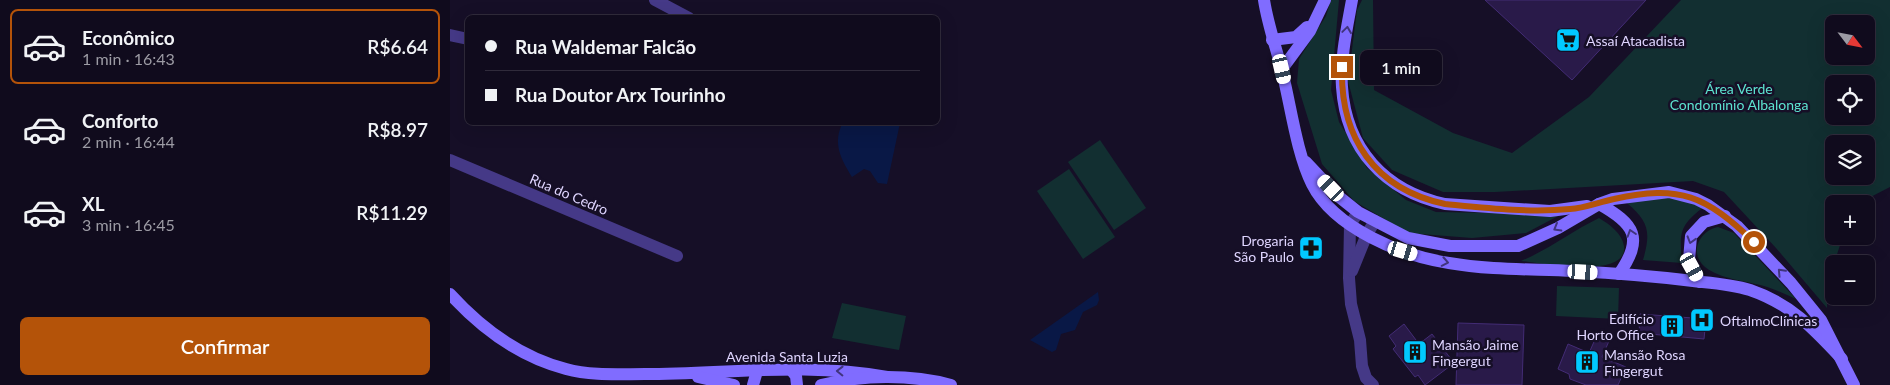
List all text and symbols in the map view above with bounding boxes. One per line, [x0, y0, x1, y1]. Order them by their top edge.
north arrow [1825, 15, 1875, 65]
map controls [1825, 15, 1875, 305]
icon: car [22, 24, 67, 69]
text: Econômico [82, 26, 175, 49]
one-way arrow [1342, 26, 1352, 35]
supermarket icon: Assaí Atacadista [1555, 27, 1581, 53]
place label: Assaí Atacadista [1586, 32, 1685, 49]
text: R$6.64 [367, 35, 428, 58]
text: Rua Waldemar Falcão [515, 35, 696, 58]
text: 1 min · 16:43 [82, 49, 175, 68]
callout: 1 min [1360, 50, 1442, 84]
car [1271, 53, 1292, 85]
route end [1331, 56, 1353, 78]
text: 1 min [1381, 58, 1421, 77]
button: locate [1825, 75, 1875, 125]
park label: Área Verde Condomínio Albalonga [1670, 80, 1808, 113]
text: Rua Doutor Arx Tourinho [515, 83, 726, 106]
icon: car [22, 107, 67, 152]
text: Conforto [82, 109, 158, 132]
text: R$8.97 [367, 118, 428, 141]
text: 2 min · 16:44 [82, 132, 175, 151]
button: layers [1825, 135, 1875, 185]
street label: Rua do Cedro [527, 170, 611, 218]
car [1315, 172, 1346, 204]
icon: car [22, 190, 67, 235]
text: XL [82, 192, 105, 215]
button: + [1825, 195, 1875, 245]
text: R$11.29 [356, 201, 428, 224]
text: 3 min · 16:45 [82, 215, 175, 234]
one-way arrow [1553, 221, 1562, 231]
one-way arrow [1626, 229, 1636, 238]
route start [1743, 231, 1765, 253]
place label: Drogaria São Paulo [1234, 232, 1294, 265]
pharmacy icon: Drogaria São Paulo [1298, 235, 1324, 261]
one-way arrow [1686, 235, 1696, 244]
car [1386, 239, 1419, 263]
car [1678, 250, 1705, 284]
button: − [1825, 255, 1875, 305]
one-way arrow [1441, 256, 1450, 267]
car [1567, 264, 1598, 280]
one-way arrow [1778, 268, 1787, 277]
hospital icon: OftalmoClínicas [1689, 307, 1715, 333]
place label: Edifício Horto Office [1576, 310, 1654, 343]
place label: OftalmoClínicas [1720, 312, 1817, 329]
building icon: Edifício Horto Office [1659, 313, 1685, 339]
button: Confirmar [20, 317, 430, 375]
place label: Mansão Jaime Fingergut [1432, 336, 1519, 369]
building icon: Mansão Jaime Fingergut [1402, 339, 1428, 365]
place label: Mansão Rosa Fingergut [1604, 346, 1685, 379]
street label: Avenida Santa Luzia [726, 348, 848, 365]
building icon: Mansão Rosa Fingergut [1574, 349, 1600, 375]
one-way arrow [835, 365, 843, 376]

